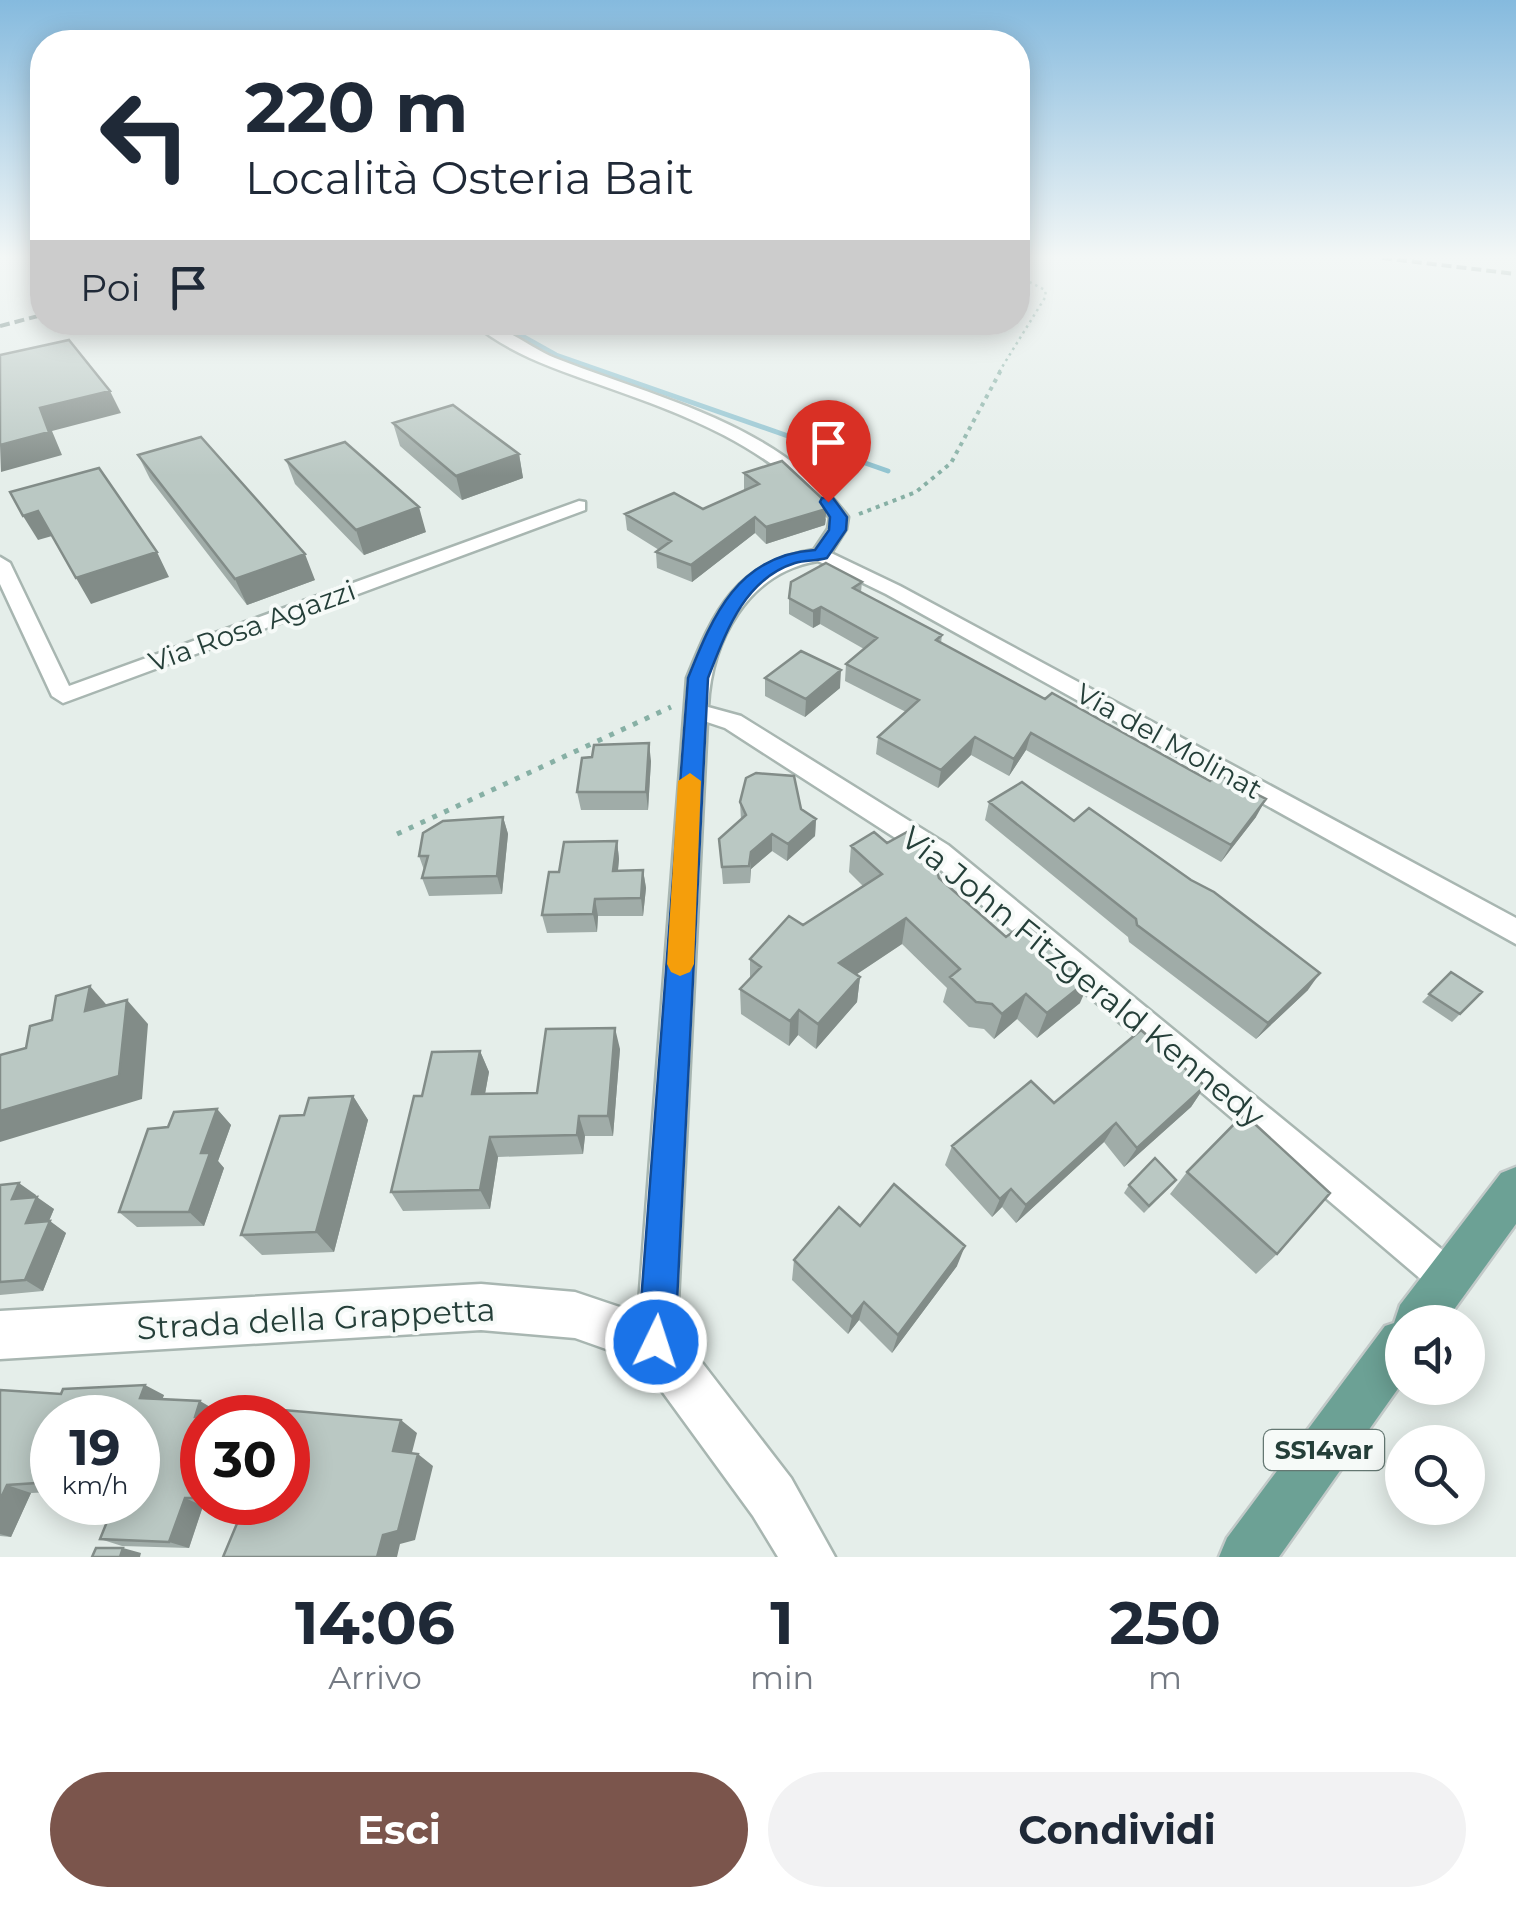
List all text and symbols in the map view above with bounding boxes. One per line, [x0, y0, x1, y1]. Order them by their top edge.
text: 220 m [245, 64, 468, 150]
icon: left [80, 70, 210, 200]
text: Località Osteria Bait [245, 150, 694, 205]
icon: arrive [161, 260, 216, 315]
text: Poi [80, 264, 141, 311]
pin [786, 400, 871, 503]
icon: arrive [801, 415, 856, 470]
street label: Via Rosa Agazzi [144, 573, 360, 679]
street label: Via del Molinat [1070, 676, 1268, 806]
street label: Via John Fitzgerald Kennedy [894, 818, 1273, 1136]
street label: Strada della Grappetta [136, 1290, 496, 1347]
position arrow [604, 1290, 708, 1394]
map controls [1385, 1305, 1485, 1525]
button: sound [1385, 1305, 1485, 1405]
speed limit sign: 30 [180, 1395, 310, 1525]
text: 19 [69, 1417, 121, 1478]
button: search [1385, 1425, 1485, 1525]
road number: SS14var [1264, 1430, 1384, 1470]
text: km/h [62, 1470, 128, 1500]
text: 14:06 [295, 1586, 455, 1659]
text: 1 [770, 1586, 794, 1659]
text: 250 [1109, 1586, 1221, 1659]
text: Arrivo [328, 1658, 422, 1697]
text: min [750, 1658, 814, 1697]
text: m [1148, 1658, 1182, 1697]
button: Esci [50, 1772, 748, 1887]
button: Condividi [768, 1772, 1466, 1887]

